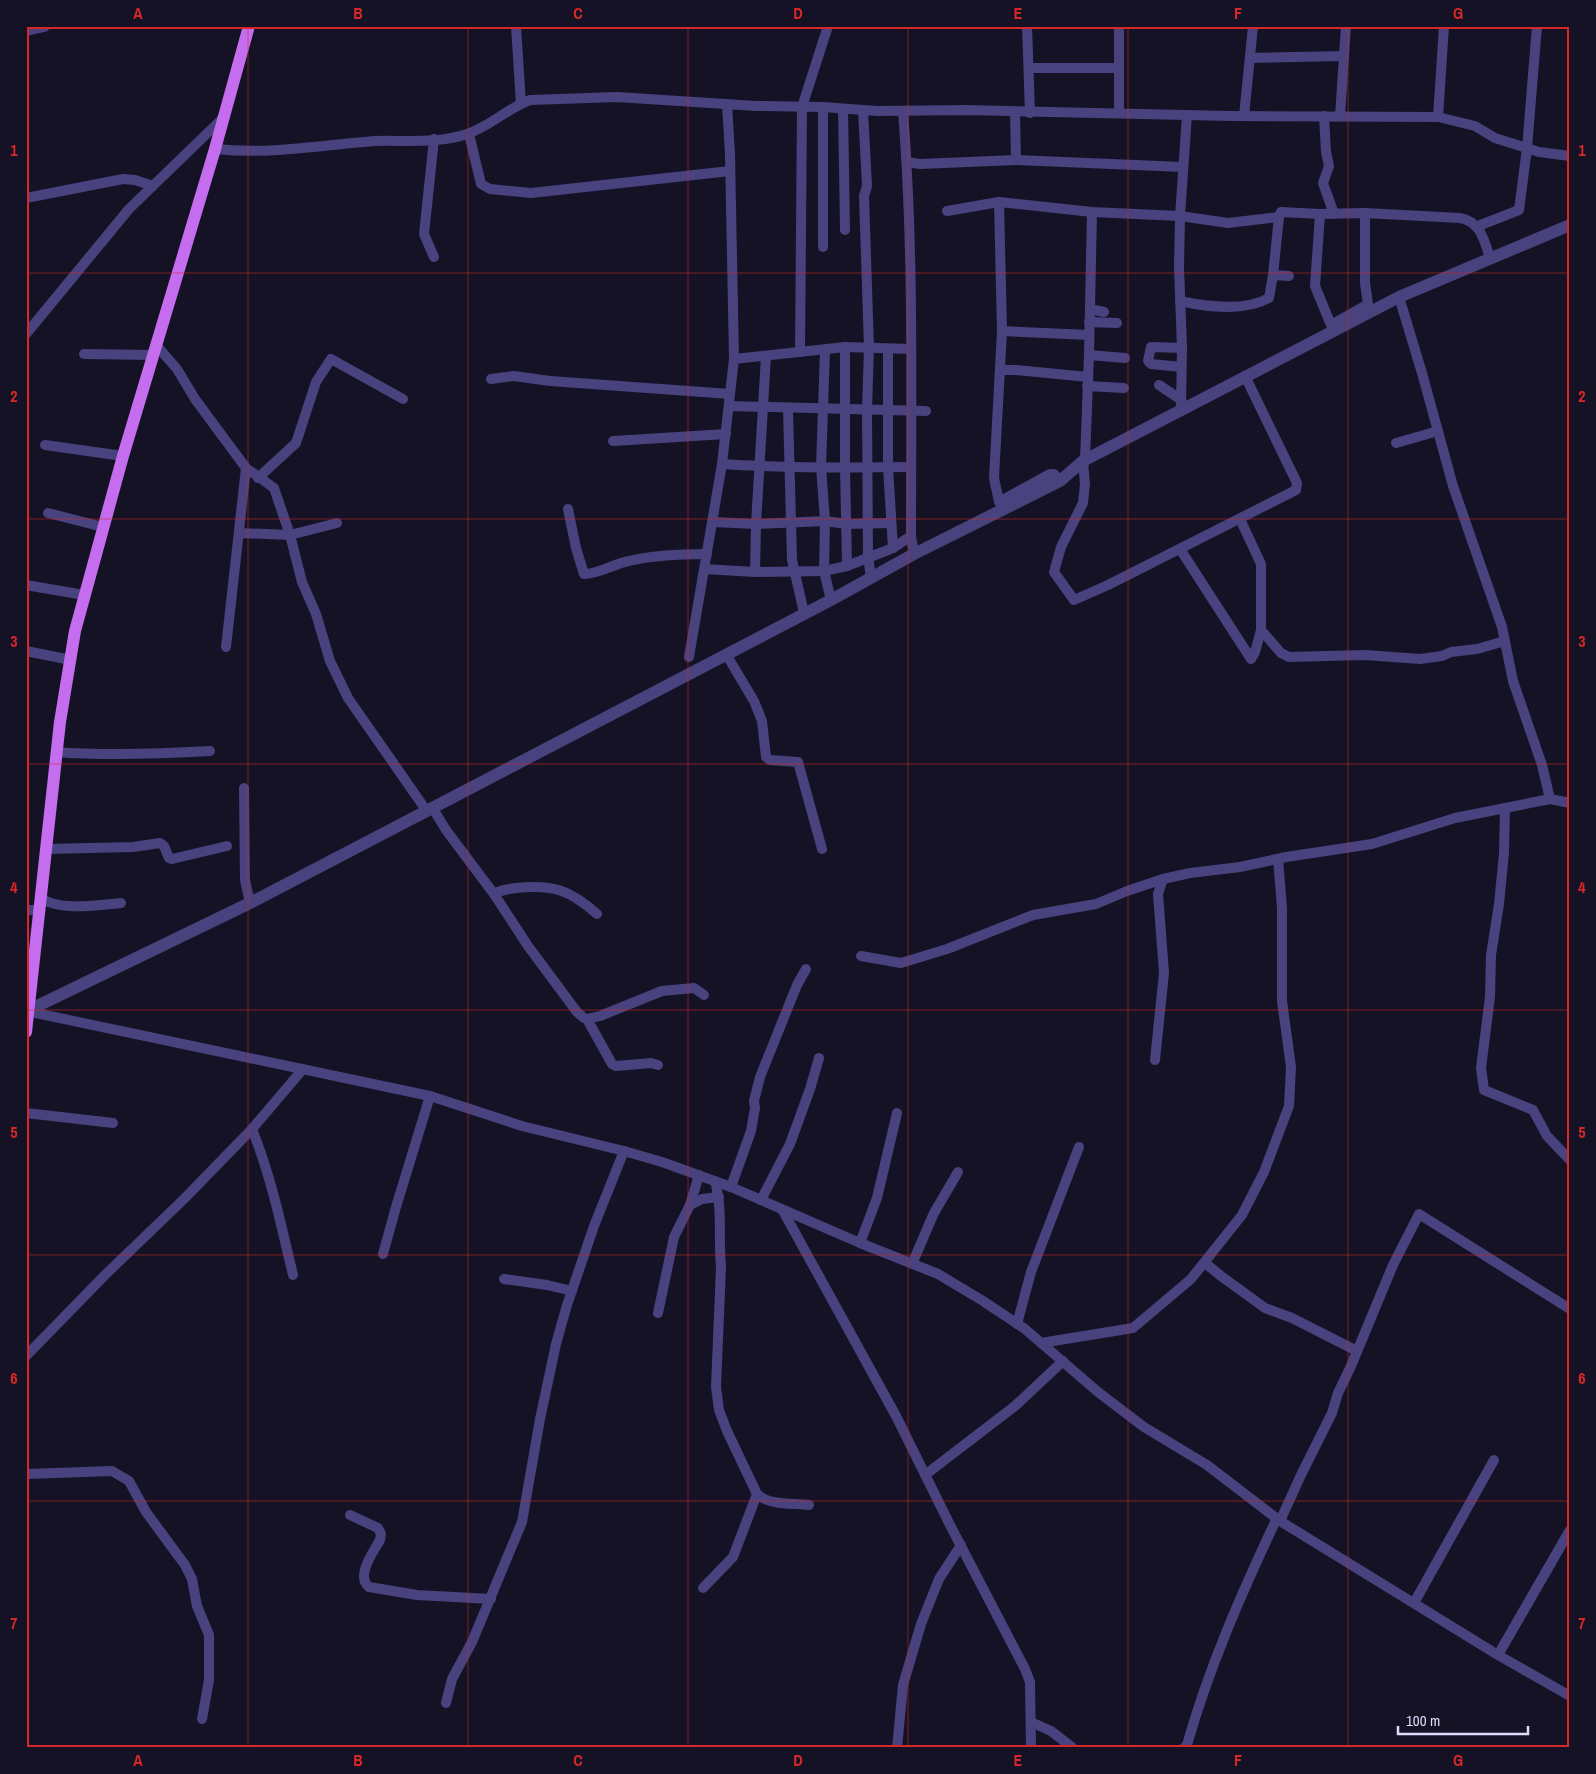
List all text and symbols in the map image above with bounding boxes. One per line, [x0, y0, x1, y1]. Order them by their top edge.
text: A [133, 2, 143, 24]
text: B [353, 2, 363, 24]
text: C [573, 2, 583, 24]
text: D [793, 2, 803, 24]
text: E [1014, 2, 1023, 24]
text: F [1234, 2, 1242, 24]
text: G [1453, 2, 1463, 24]
text: 1 [10, 139, 18, 161]
text: 1 [1578, 139, 1586, 161]
text: 2 [10, 385, 18, 407]
text: 2 [1578, 385, 1586, 407]
text: 3 [10, 630, 18, 652]
text: 3 [1578, 630, 1586, 652]
text: 4 [10, 876, 18, 898]
text: 4 [1578, 876, 1586, 898]
text: 5 [10, 1121, 18, 1143]
text: 5 [1578, 1121, 1586, 1143]
text: 6 [10, 1367, 18, 1389]
text: 6 [1578, 1367, 1586, 1389]
text: 7 [10, 1612, 18, 1634]
text: 7 [1578, 1612, 1586, 1634]
scale bar [1398, 1704, 1528, 1736]
text: 100 m [1406, 1710, 1440, 1731]
text: A [133, 1749, 143, 1771]
text: B [353, 1749, 363, 1771]
text: C [573, 1749, 583, 1771]
text: D [793, 1749, 803, 1771]
text: E [1014, 1749, 1023, 1771]
text: F [1234, 1749, 1242, 1771]
text: G [1453, 1749, 1463, 1771]

